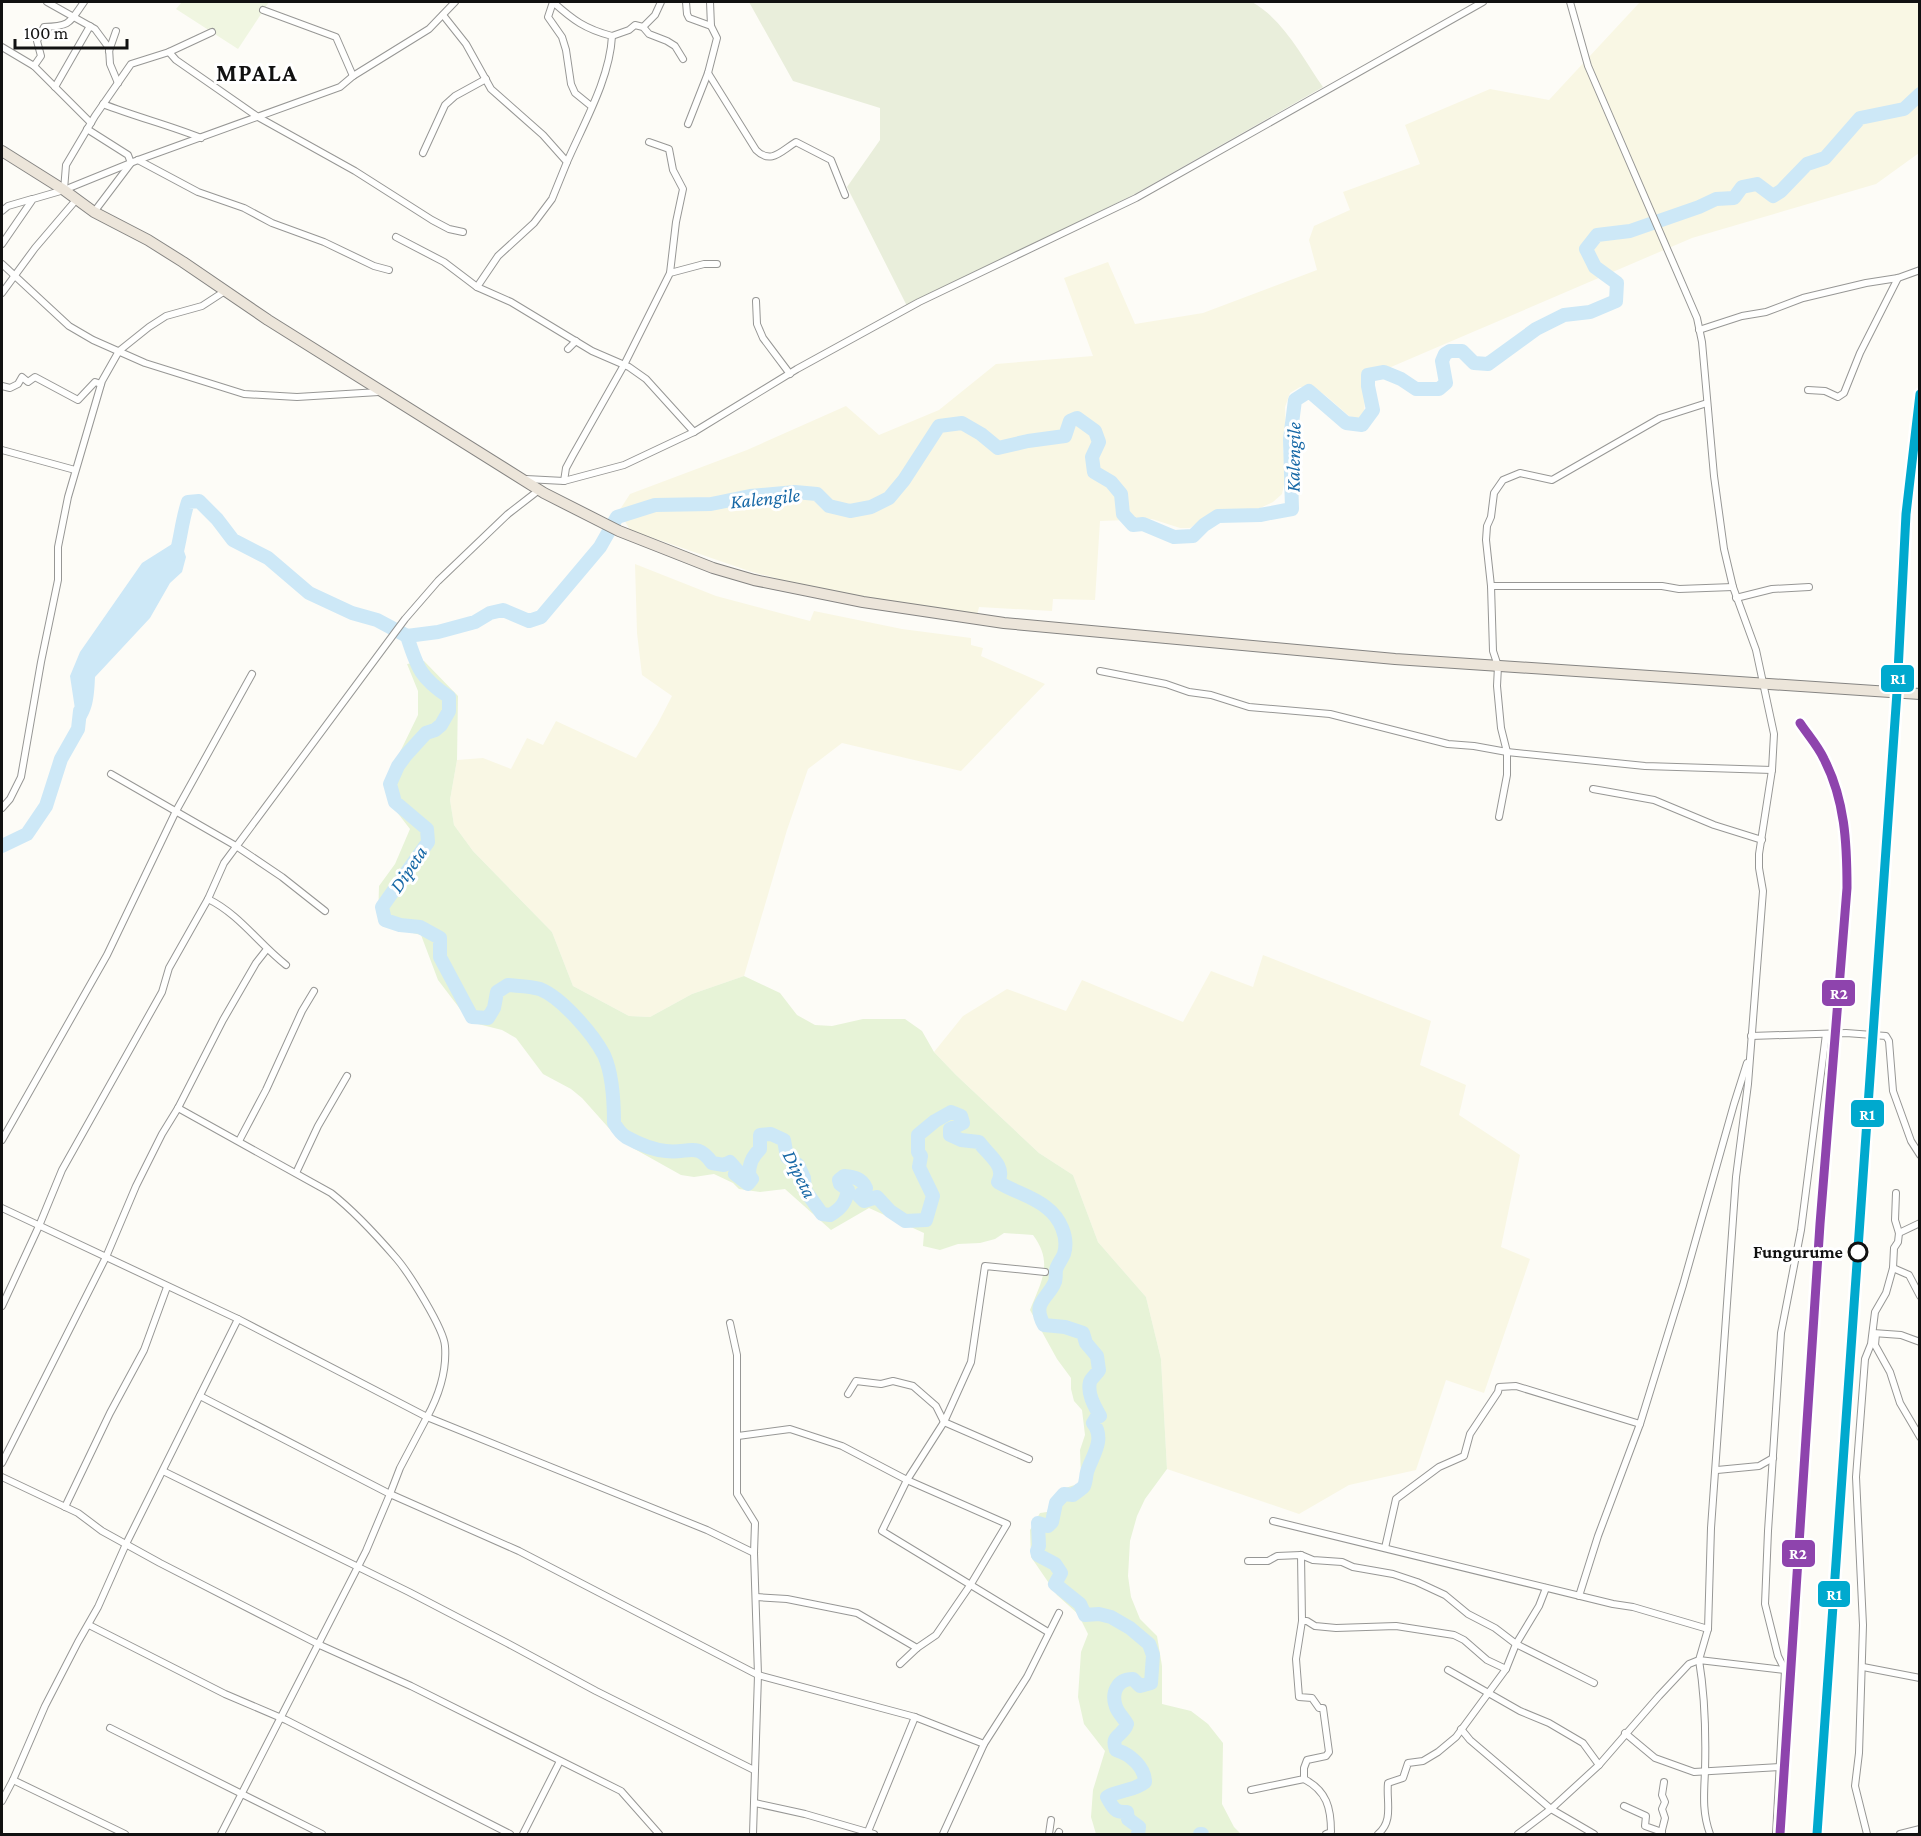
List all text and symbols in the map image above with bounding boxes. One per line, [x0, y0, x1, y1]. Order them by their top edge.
scale bar [15, 12, 128, 50]
text: 100 m [24, 23, 69, 43]
district label: MPALA [216, 59, 298, 86]
water label: Kalengile [1281, 421, 1306, 492]
water label: Kalengile [729, 483, 801, 514]
line badge: R1 [1880, 664, 1915, 693]
text: R1 [1890, 670, 1906, 687]
water label: Dipeta [385, 842, 432, 897]
line badge: R2 [1821, 979, 1856, 1007]
text: R2 [1830, 985, 1848, 1002]
line badge: R1 [1850, 1099, 1885, 1128]
text: R1 [1859, 1106, 1875, 1123]
water label: Dipeta [778, 1146, 821, 1202]
place label: Fungurume [1753, 1242, 1843, 1262]
marker: Fungurume [1848, 1242, 1868, 1262]
line badge: R2 [1781, 1539, 1816, 1568]
text: R2 [1789, 1545, 1807, 1562]
line badge: R1 [1817, 1580, 1851, 1608]
text: R1 [1826, 1586, 1842, 1603]

